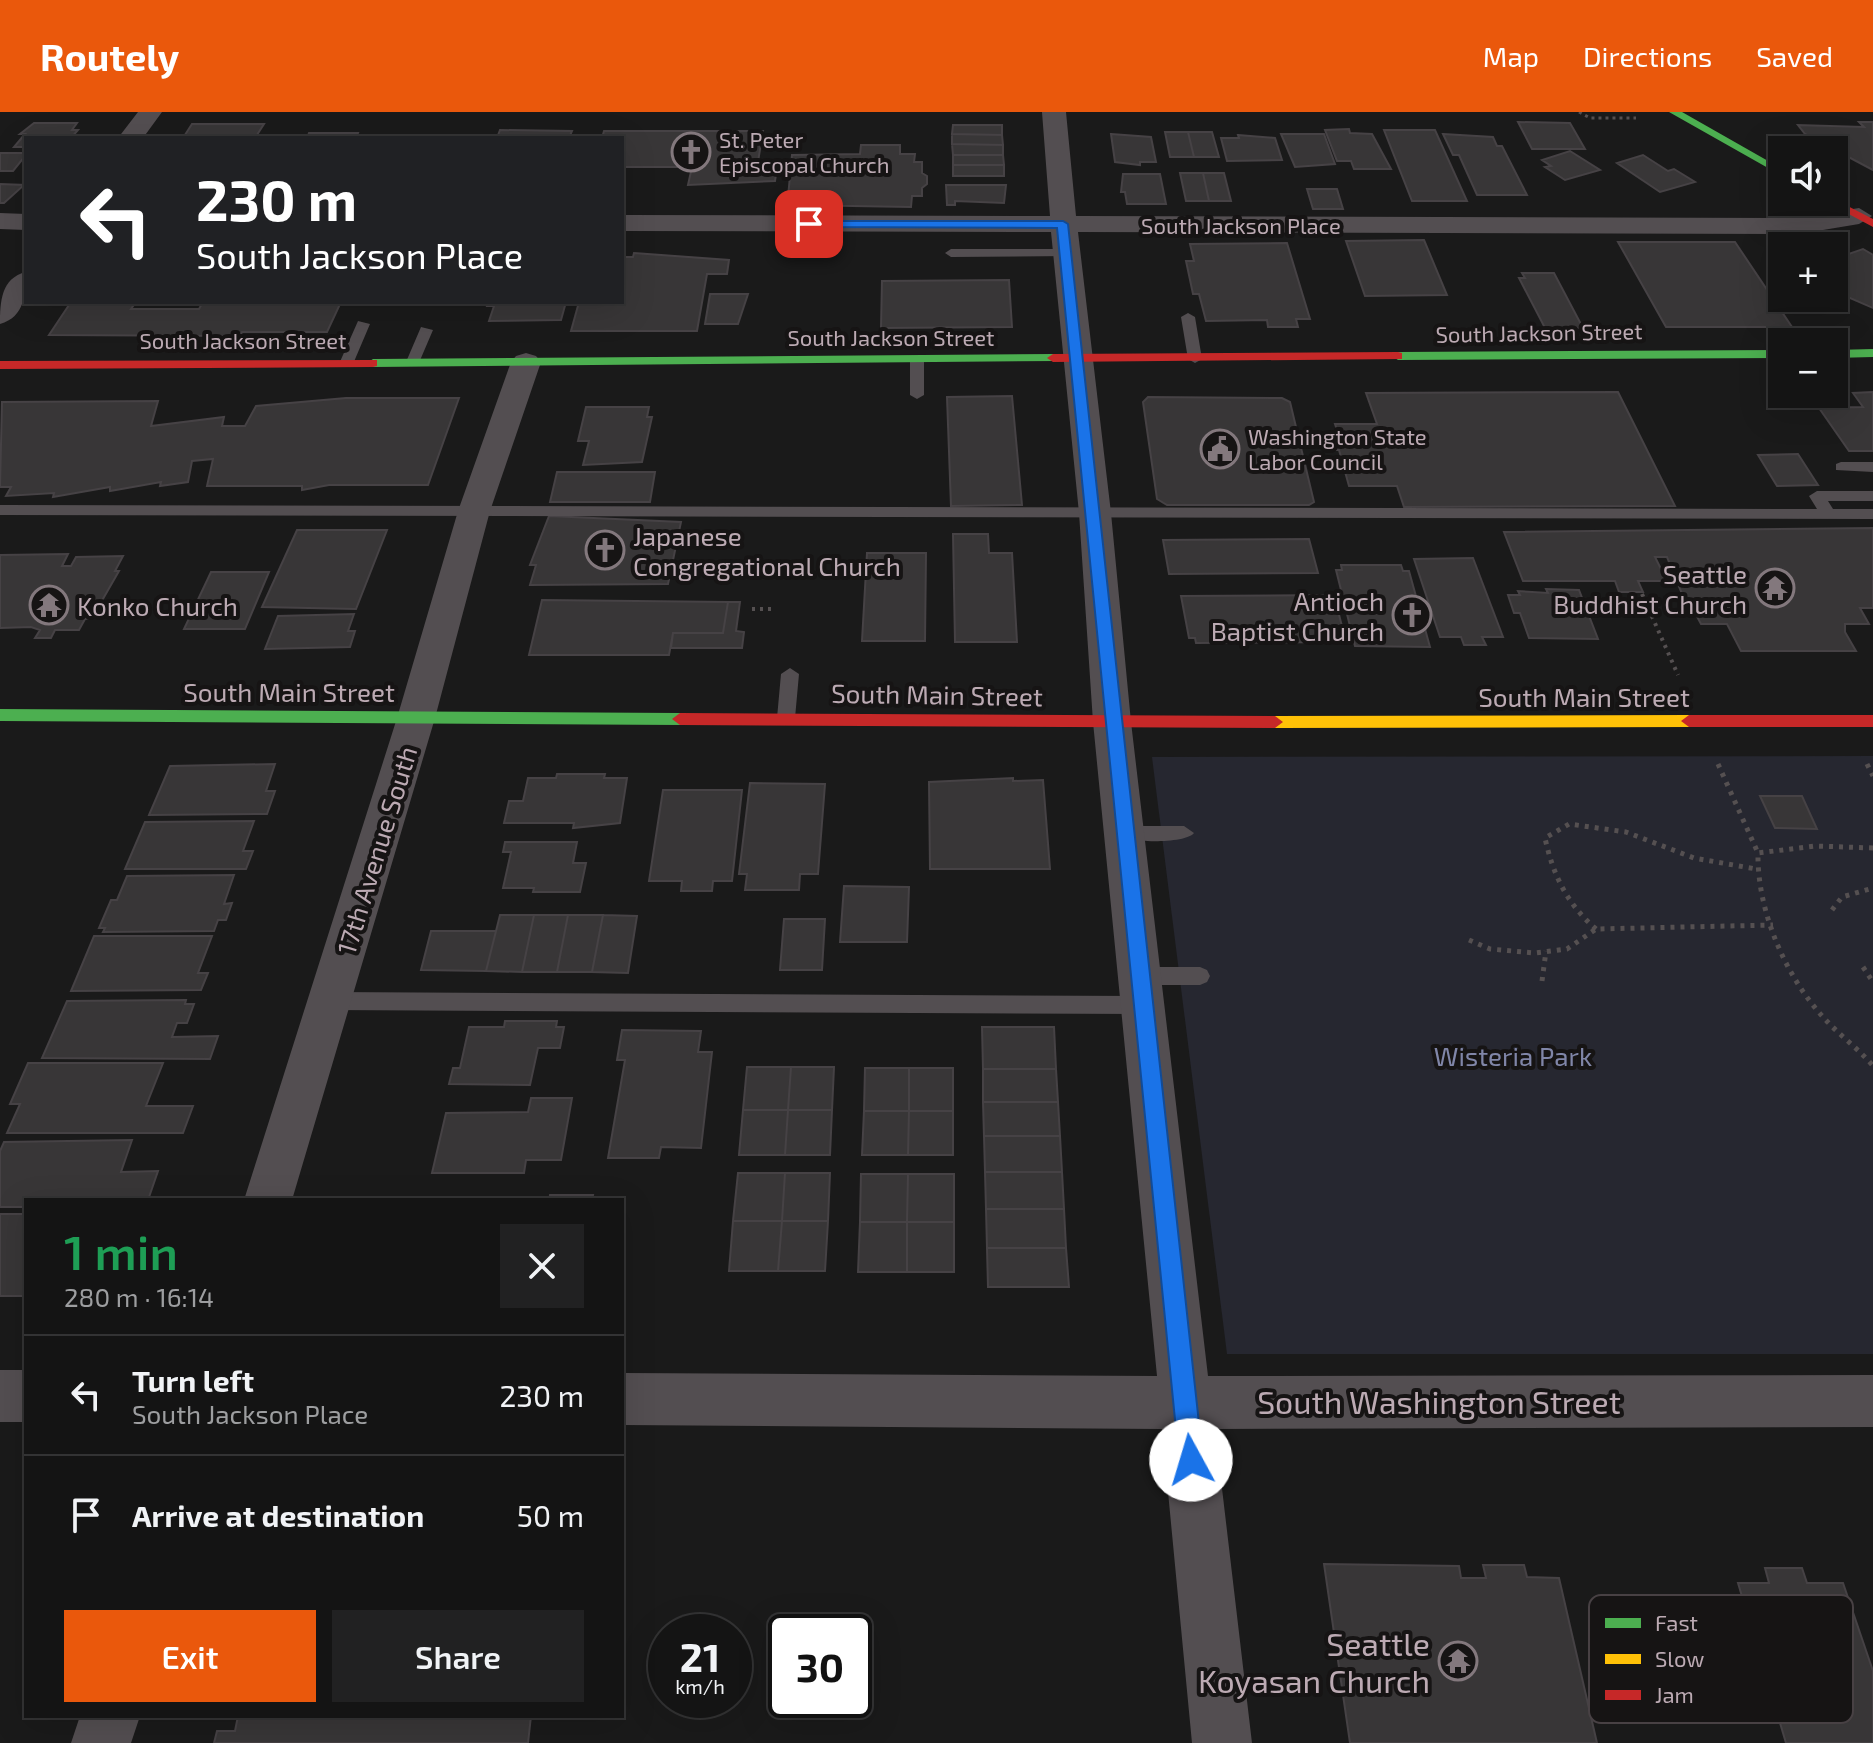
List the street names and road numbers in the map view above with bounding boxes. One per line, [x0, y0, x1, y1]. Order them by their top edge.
street label: South Jackson Place [1141, 212, 1341, 238]
street label: South Jackson Street [1435, 317, 1643, 347]
street label: South Jackson Street [787, 324, 995, 350]
street label: South Jackson Street [139, 327, 347, 353]
street label: South Main Street [183, 676, 395, 707]
street label: South Main Street [831, 677, 1043, 711]
street label: South Main Street [1478, 681, 1690, 712]
street label: 17th Avenue South [330, 742, 422, 958]
street label: South Washington Street [1257, 1382, 1621, 1420]

